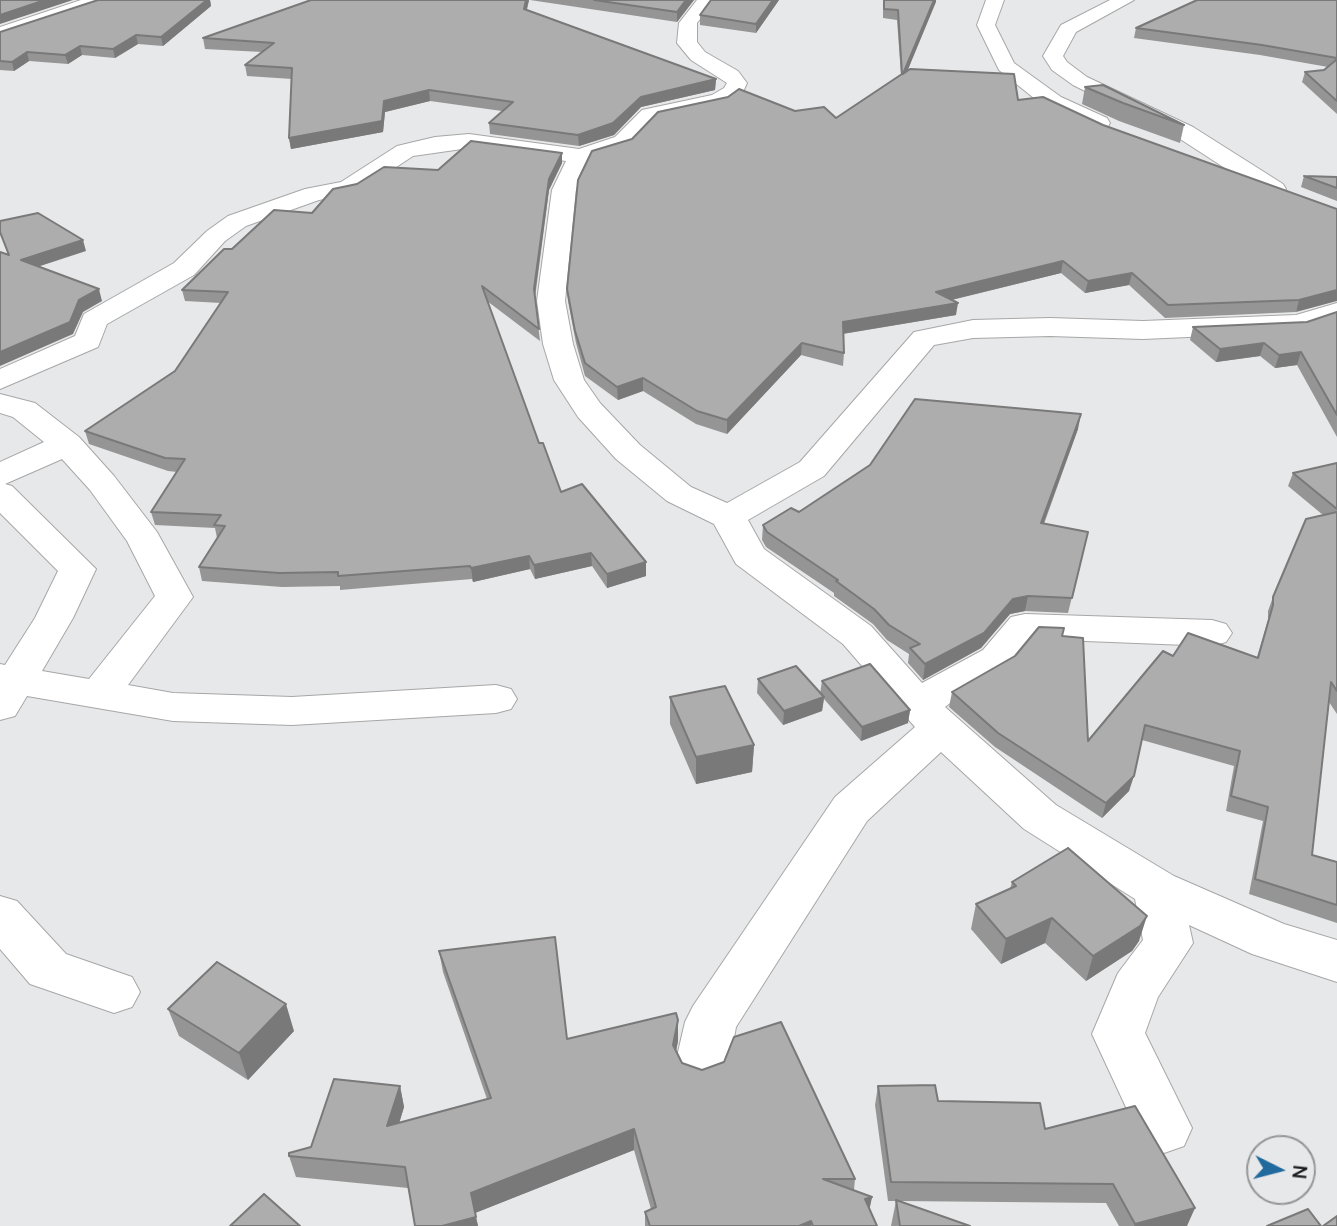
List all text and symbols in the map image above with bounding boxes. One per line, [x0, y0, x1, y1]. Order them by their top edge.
north arrow [1246, 1135, 1316, 1205]
text: N [1286, 1164, 1314, 1180]

